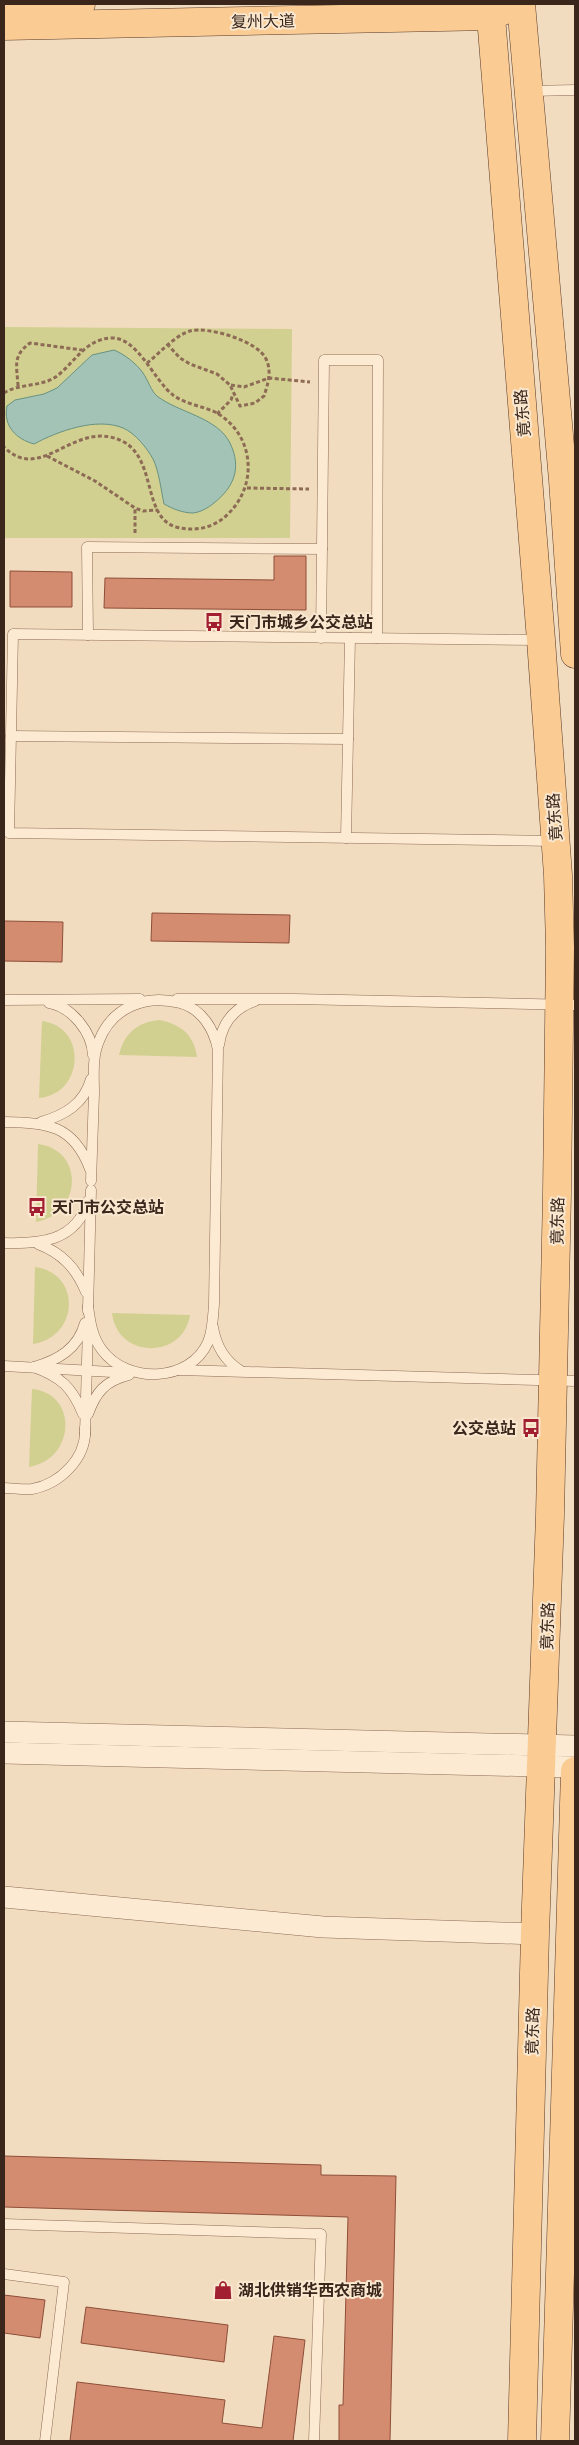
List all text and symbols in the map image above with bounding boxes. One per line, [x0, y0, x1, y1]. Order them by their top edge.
street label: 复州大道 [231, 10, 295, 32]
street label: 竟东路 [510, 388, 534, 438]
bus stop icon: 天门市城乡公交总站 [203, 611, 225, 633]
place label: 天门市城乡公交总站 [229, 612, 373, 632]
street label: 竟东路 [542, 792, 566, 842]
bus stop icon: 天门市公交总站 [26, 1196, 48, 1218]
place label: 天门市公交总站 [52, 1197, 164, 1217]
street label: 竟东路 [547, 1197, 567, 1245]
bus stop icon: 公交总站 [520, 1417, 542, 1439]
place label: 公交总站 [452, 1418, 516, 1438]
street label: 竟东路 [536, 1602, 558, 1650]
street label: 竟东路 [521, 2007, 543, 2055]
shop icon: 湖北供销华西农商城 [212, 2279, 234, 2301]
place label: 湖北供销华西农商城 [238, 2280, 382, 2300]

